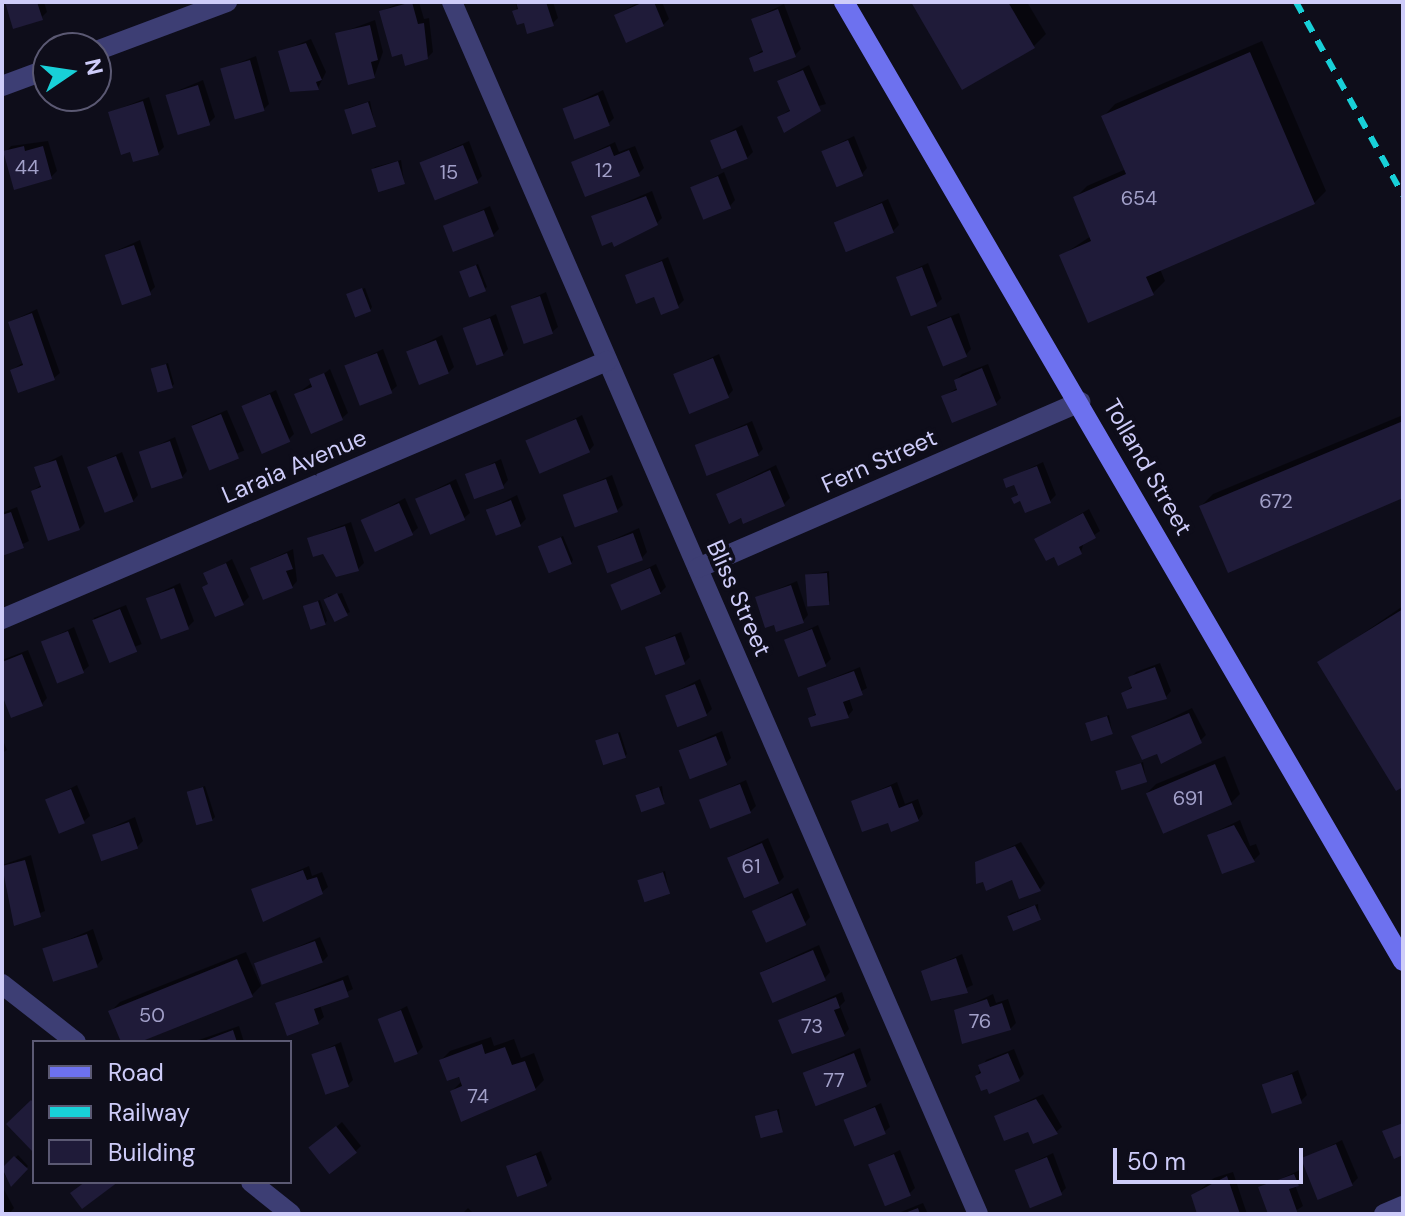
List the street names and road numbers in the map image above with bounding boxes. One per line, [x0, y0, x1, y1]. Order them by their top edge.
street label: Tolland Street [1097, 394, 1199, 540]
street label: Laraia Avenue [217, 423, 371, 509]
street label: Fern Street [817, 423, 941, 499]
street label: Bliss Street [701, 535, 777, 661]

